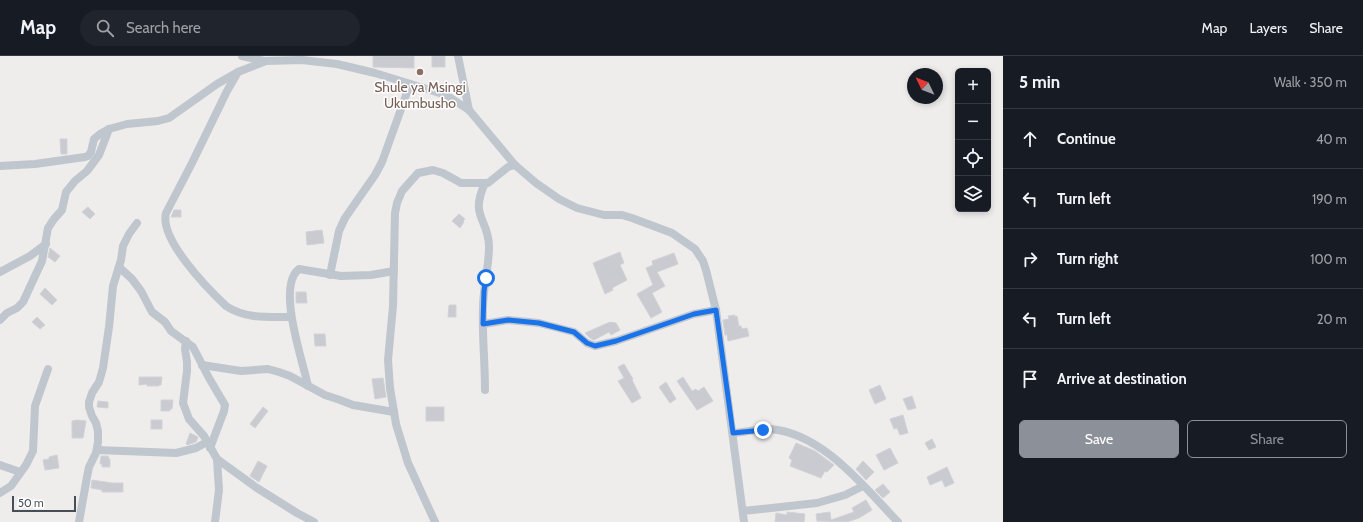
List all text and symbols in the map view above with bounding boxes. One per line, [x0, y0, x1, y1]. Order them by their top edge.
search box [80, 10, 360, 46]
text: Map [20, 16, 56, 39]
icon: search [94, 17, 116, 39]
text: Search here [126, 19, 201, 37]
text: Map [1202, 19, 1227, 37]
text: Layers [1249, 19, 1287, 37]
text: Share [1309, 19, 1343, 37]
marker: Shule ya Msingi Ukumbusho [415, 67, 425, 77]
north arrow [907, 68, 943, 104]
map controls [955, 68, 991, 212]
button: + [955, 68, 991, 104]
text: 5 min [1019, 72, 1060, 92]
text: Walk · 350 m [1274, 74, 1347, 90]
place label: Shule ya Msingi Ukumbusho [374, 78, 466, 112]
button: − [955, 104, 991, 140]
icon: ahead [1019, 128, 1041, 150]
text: Continue [1057, 130, 1116, 148]
text: 40 m [1316, 131, 1347, 147]
button: locate [955, 140, 991, 176]
button: layers [955, 176, 991, 212]
icon: left [1019, 188, 1041, 210]
text: Turn left [1057, 190, 1111, 208]
text: 190 m [1312, 191, 1347, 207]
icon: right [1019, 248, 1041, 270]
text: Turn right [1057, 250, 1118, 268]
text: 100 m [1310, 251, 1347, 267]
route start [477, 269, 495, 287]
icon: left [1019, 308, 1041, 330]
text: Turn left [1057, 310, 1111, 328]
text: 20 m [1317, 311, 1347, 327]
icon: arrive [1019, 368, 1041, 390]
text: Arrive at destination [1057, 370, 1187, 388]
button: Save [1019, 420, 1179, 458]
button: Share [1187, 420, 1347, 458]
route end [754, 421, 772, 439]
scale bar [12, 494, 76, 513]
text: 50 m [18, 496, 44, 510]

